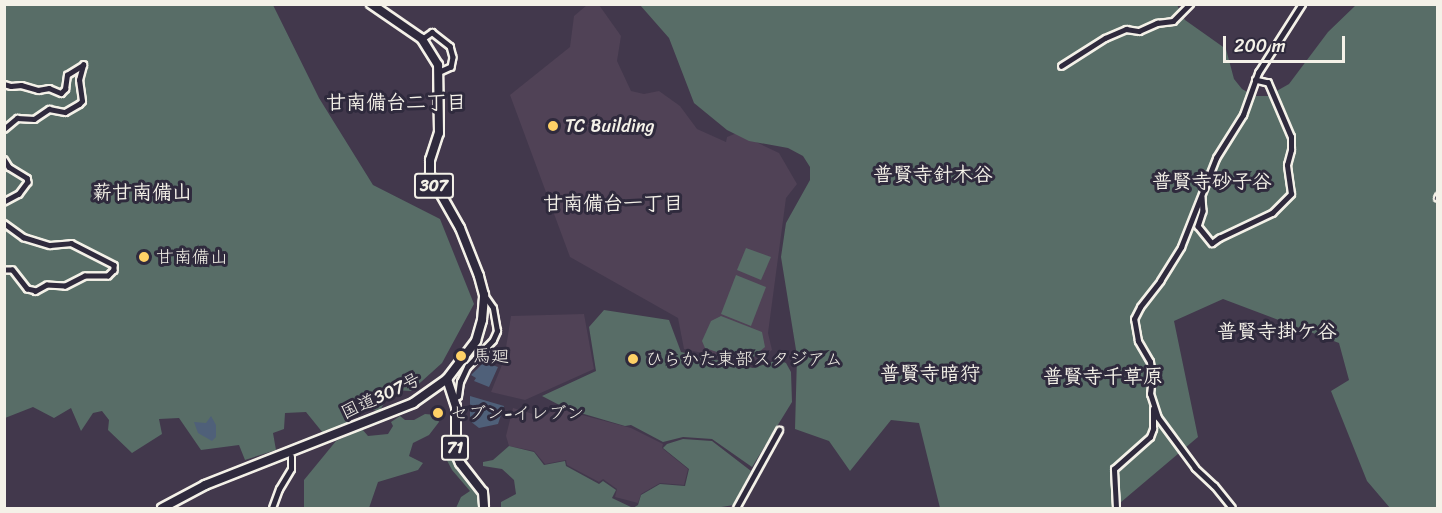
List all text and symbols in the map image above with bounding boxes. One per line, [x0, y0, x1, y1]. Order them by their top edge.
scale bar [1226, 24, 1348, 62]
text: 200 m [1234, 30, 1286, 62]
district label: 甘南備台二丁目 [326, 90, 466, 114]
place label: TC Building [565, 115, 654, 137]
marker: TC Building [546, 119, 560, 133]
district label: 普賢寺針木谷 [873, 162, 993, 186]
district label: 普賢寺砂子谷 [1152, 169, 1272, 193]
road number: 307 [413, 173, 455, 199]
district label: 薪甘南備山 [92, 180, 192, 204]
district label: 甘南備台一丁目 [543, 191, 683, 215]
place label: 甘南備山 [156, 246, 228, 268]
marker: 甘南備山 [137, 250, 151, 264]
district label: 普賢寺掛ケ谷 [1217, 319, 1337, 343]
place label: 馬廻 [473, 345, 509, 367]
place label: ひらかた東部スタジアム [645, 348, 843, 370]
marker: 馬廻 [454, 349, 468, 363]
marker: ひらかた東部スタジアム [626, 352, 640, 366]
district label: 普賢寺暗狩 [880, 361, 980, 385]
district label: 普賢寺千草原 [1043, 364, 1163, 388]
street label: 国道307号 [338, 368, 424, 424]
place label: セブン-イレブン [450, 402, 584, 424]
marker: セブン-イレブン [431, 406, 445, 420]
road number: 71 [440, 435, 470, 461]

